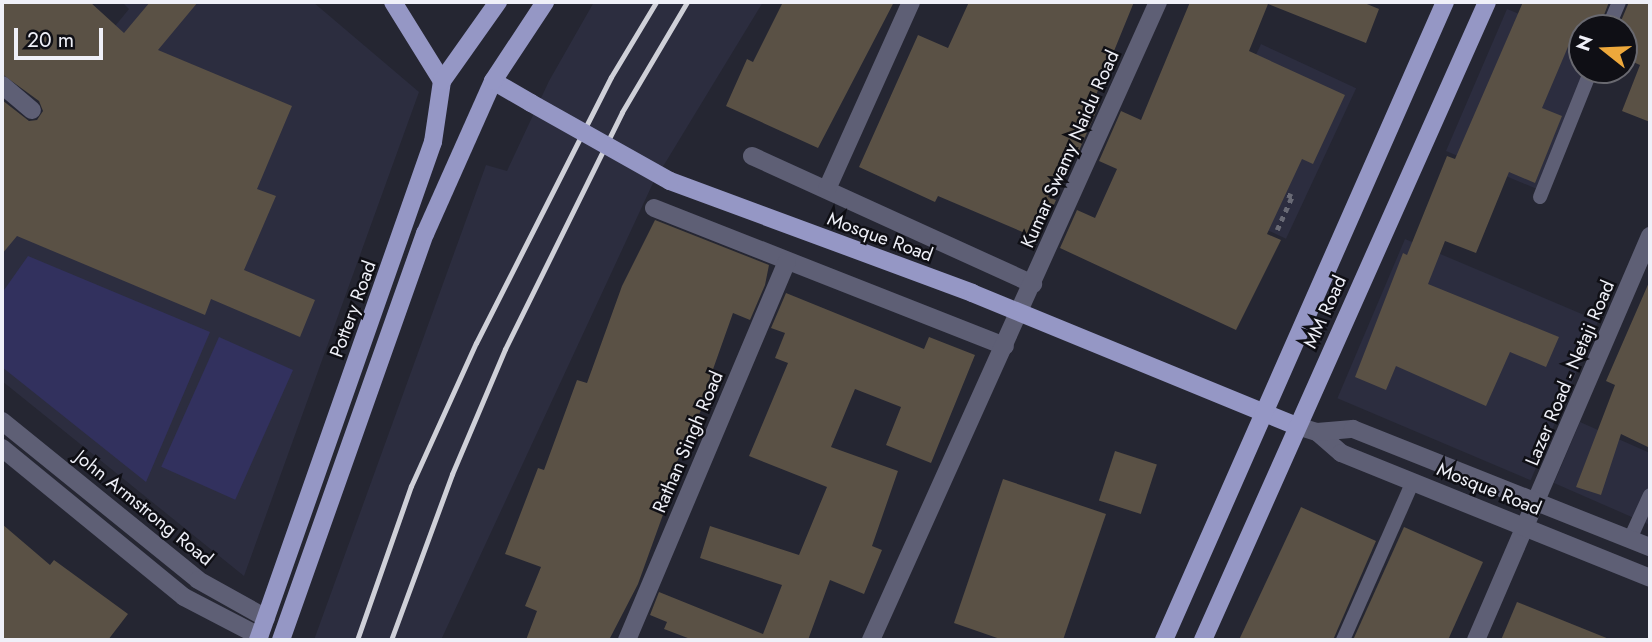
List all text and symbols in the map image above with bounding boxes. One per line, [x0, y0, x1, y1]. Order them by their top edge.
scale bar [18, 14, 107, 58]
north arrow [1568, 14, 1638, 84]
text: 20 m [27, 25, 74, 55]
text: N [1569, 32, 1600, 54]
street label: Kumar Swamy Naidu Road [1016, 47, 1124, 251]
street label: Mosque Road [824, 207, 936, 267]
street label: Pottery Road [325, 258, 381, 360]
street label: MM Road [1299, 272, 1351, 352]
street label: Lazer Road - Netaji Road [1521, 277, 1619, 469]
street label: Rathan Singh Road [648, 368, 728, 516]
street label: John Armstrong Road [70, 445, 218, 571]
street label: Mosque Road [1433, 458, 1545, 520]

